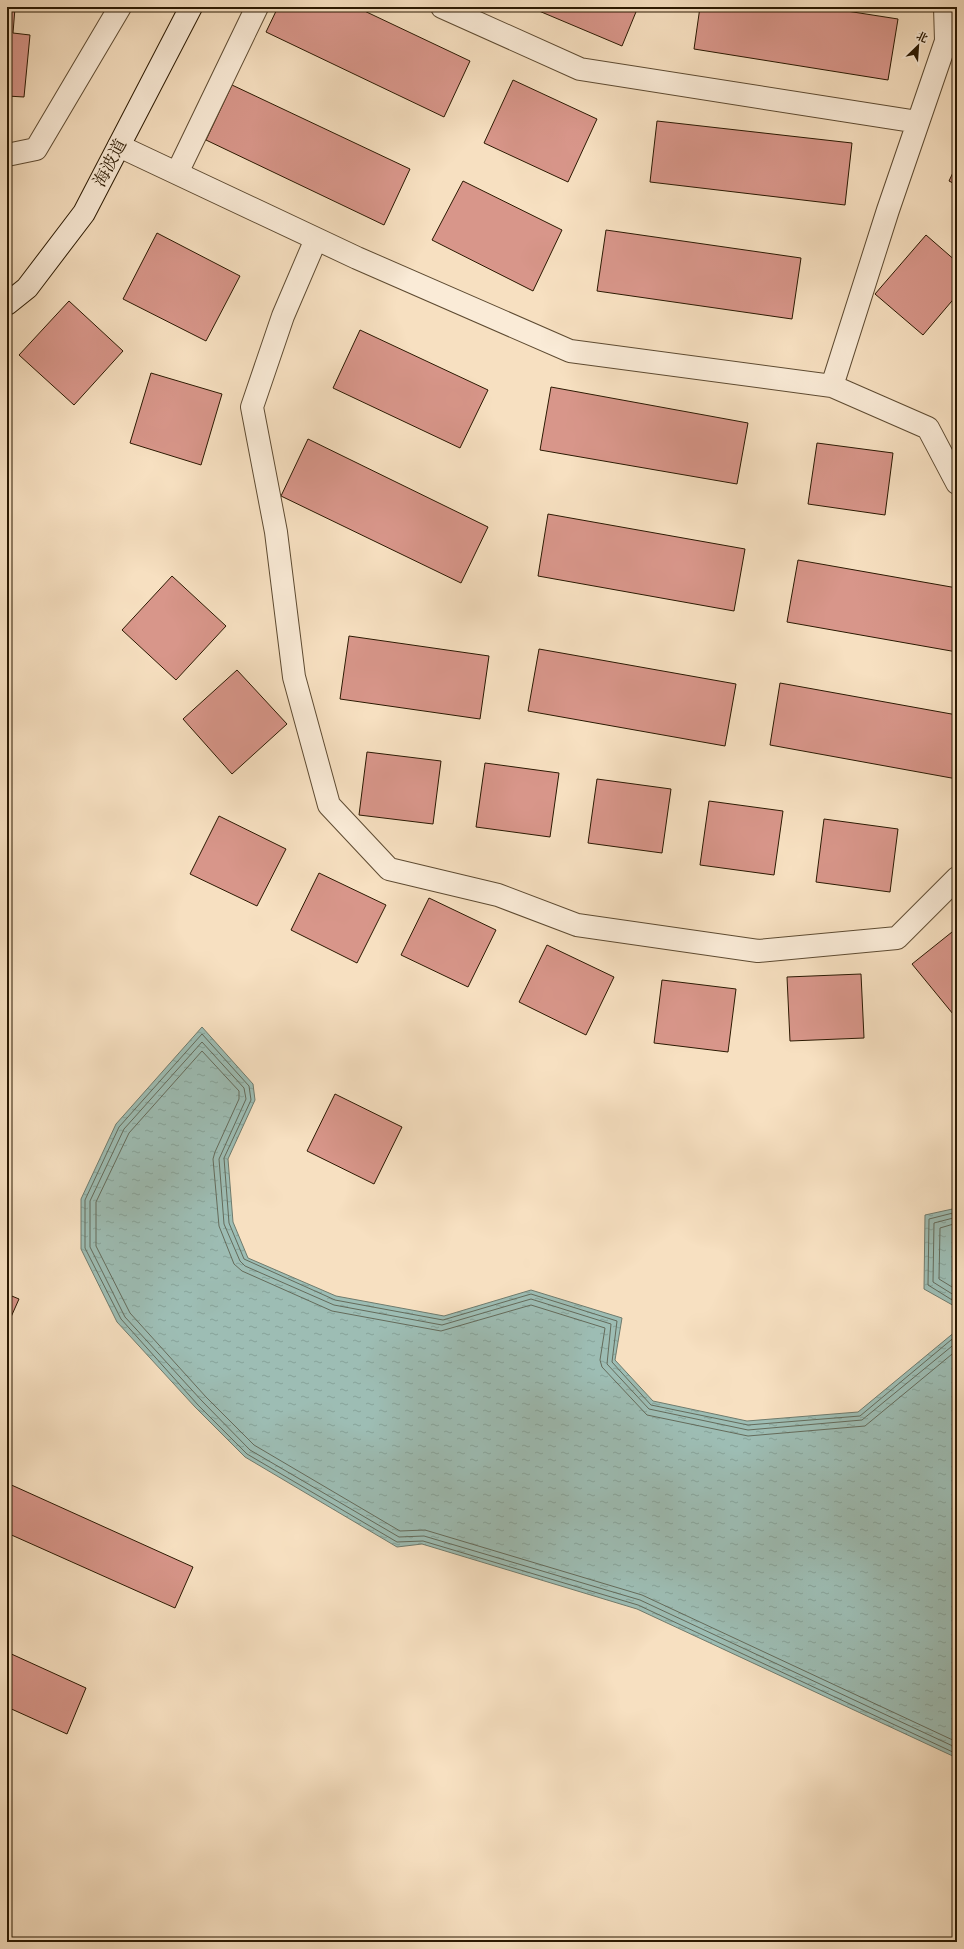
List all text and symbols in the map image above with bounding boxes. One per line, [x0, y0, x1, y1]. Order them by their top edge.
north arrow [898, 26, 938, 66]
text: 北 [914, 29, 930, 46]
street label: 海波道 [89, 136, 131, 190]

